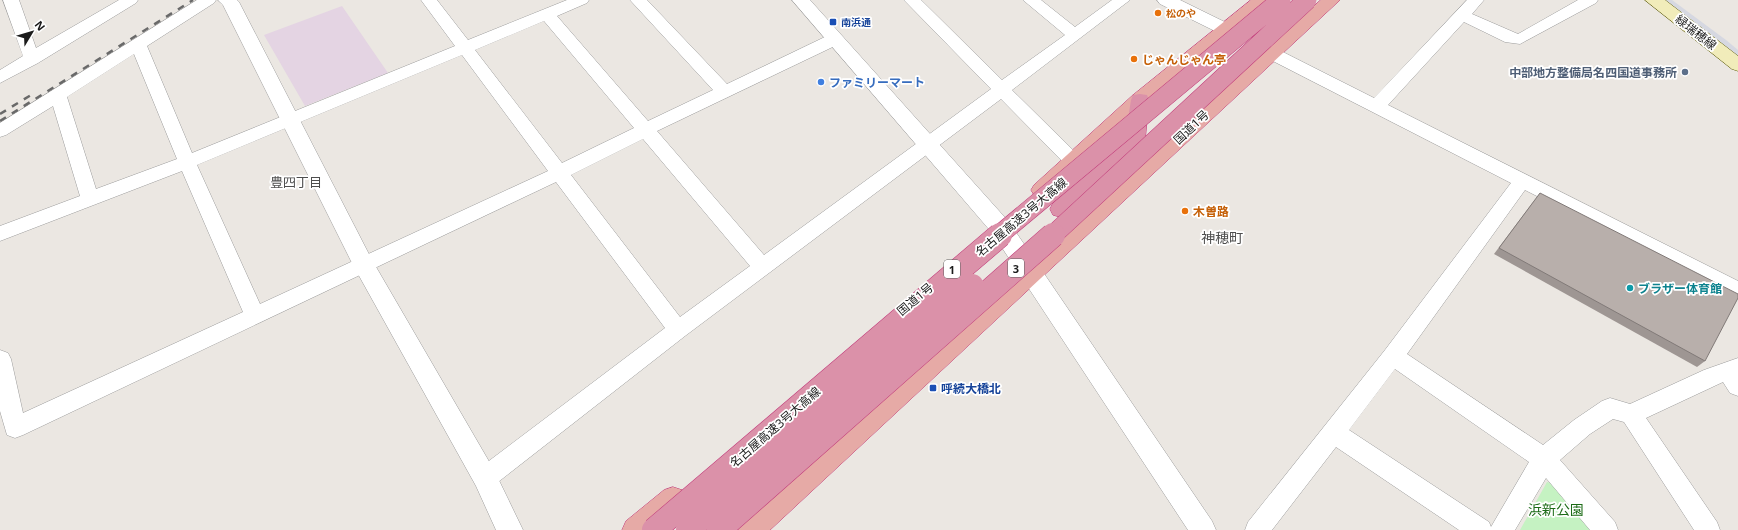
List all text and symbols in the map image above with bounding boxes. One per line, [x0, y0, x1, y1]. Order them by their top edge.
place label: 松のや [1166, 6, 1196, 20]
marker: 松のや [1153, 8, 1163, 18]
street label: 緑瑞穂線 [1672, 11, 1720, 53]
north arrow [12, 12, 52, 52]
place label: 南浜通 [841, 15, 871, 29]
text: N [32, 17, 49, 34]
marker: 南浜通 [828, 17, 838, 27]
place label: じゃんじゃん亭 [1142, 51, 1226, 68]
marker: じゃんじゃん亭 [1129, 54, 1139, 64]
place label: 中部地方整備局名四国道事務所 [1509, 64, 1677, 81]
marker: 中部地方整備局名四国道事務所 [1680, 67, 1690, 77]
place label: ファミリーマート [829, 74, 925, 91]
marker: ファミリーマート [816, 77, 826, 87]
street label: 国道1号 [1170, 106, 1212, 148]
district label: 豊四丁目 [270, 173, 322, 191]
street label: 名古屋高速3号大高線 [972, 174, 1070, 260]
place label: 木曽路 [1193, 203, 1229, 220]
marker: 木曽路 [1180, 206, 1190, 216]
district label: 神穂町 [1201, 228, 1243, 247]
road number: 3 [1008, 259, 1024, 277]
road number: 1 [944, 260, 960, 278]
street label: 国道1号 [893, 279, 937, 319]
place label: ブラザー体育館 [1638, 280, 1722, 297]
marker: ブラザー体育館 [1625, 283, 1635, 293]
place label: 呼続大橋北 [941, 380, 1001, 397]
street label: 名古屋高速3号大高線 [726, 383, 824, 471]
marker: 呼続大橋北 [928, 383, 938, 393]
park label: 浜新公園 [1528, 500, 1584, 519]

